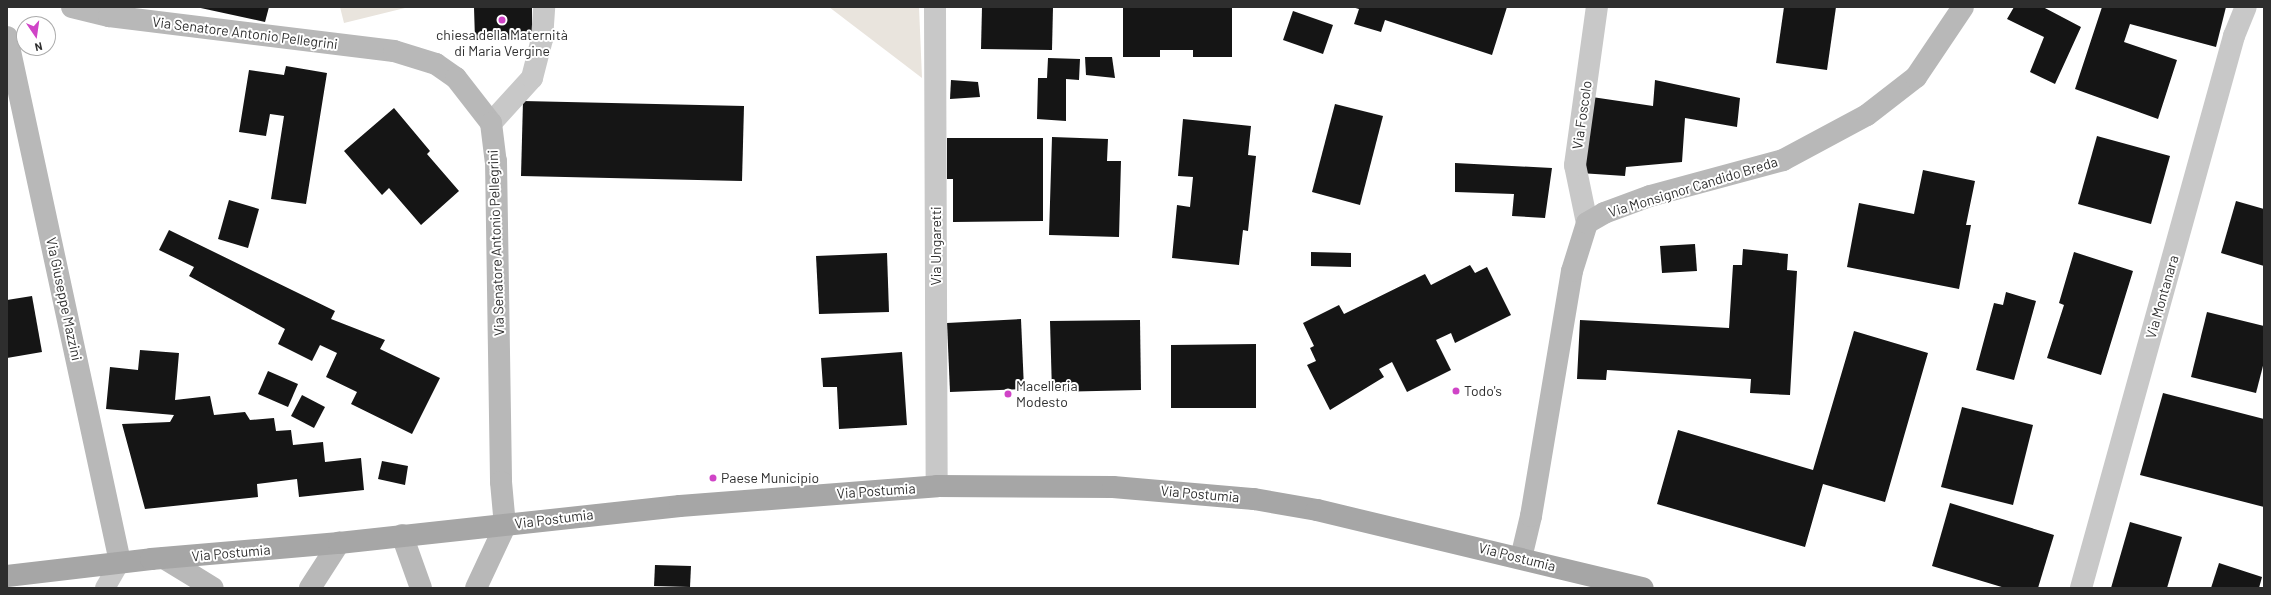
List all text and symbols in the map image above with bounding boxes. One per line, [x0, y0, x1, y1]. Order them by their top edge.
street label: Via Senatore Antonio Pellegrini [151, 13, 339, 53]
marker: chiesa della Maternità di Maria Vergine [497, 15, 507, 25]
north arrow [16, 16, 56, 56]
place label: chiesa della Maternità di Maria Vergine [436, 27, 568, 60]
text: N [34, 40, 44, 54]
street label: Via Foscolo [1569, 80, 1595, 150]
street label: Via Senatore Antonio Pellegrini [484, 149, 508, 337]
street label: Via Monsignor Candido Breda [1606, 153, 1780, 221]
street label: Via Ungaretti [928, 206, 944, 286]
street label: Via Giuseppe Mazzini [43, 236, 85, 362]
street label: Via Montanara [2142, 253, 2182, 341]
place label: Macelleria Modesto [1016, 378, 1078, 410]
place label: Todo's [1464, 383, 1502, 399]
marker: Todo's [1451, 386, 1461, 396]
marker: Macelleria Modesto [1003, 389, 1013, 399]
place label: Paese Municipio [721, 470, 819, 486]
marker: Paese Municipio [708, 473, 718, 483]
street label: Via Postumia [836, 480, 916, 502]
street label: Via Postumia [1160, 482, 1240, 506]
street label: Via Postumia [514, 506, 594, 532]
street label: Via Postumia [1477, 539, 1557, 575]
street label: Via Postumia [191, 541, 271, 565]

